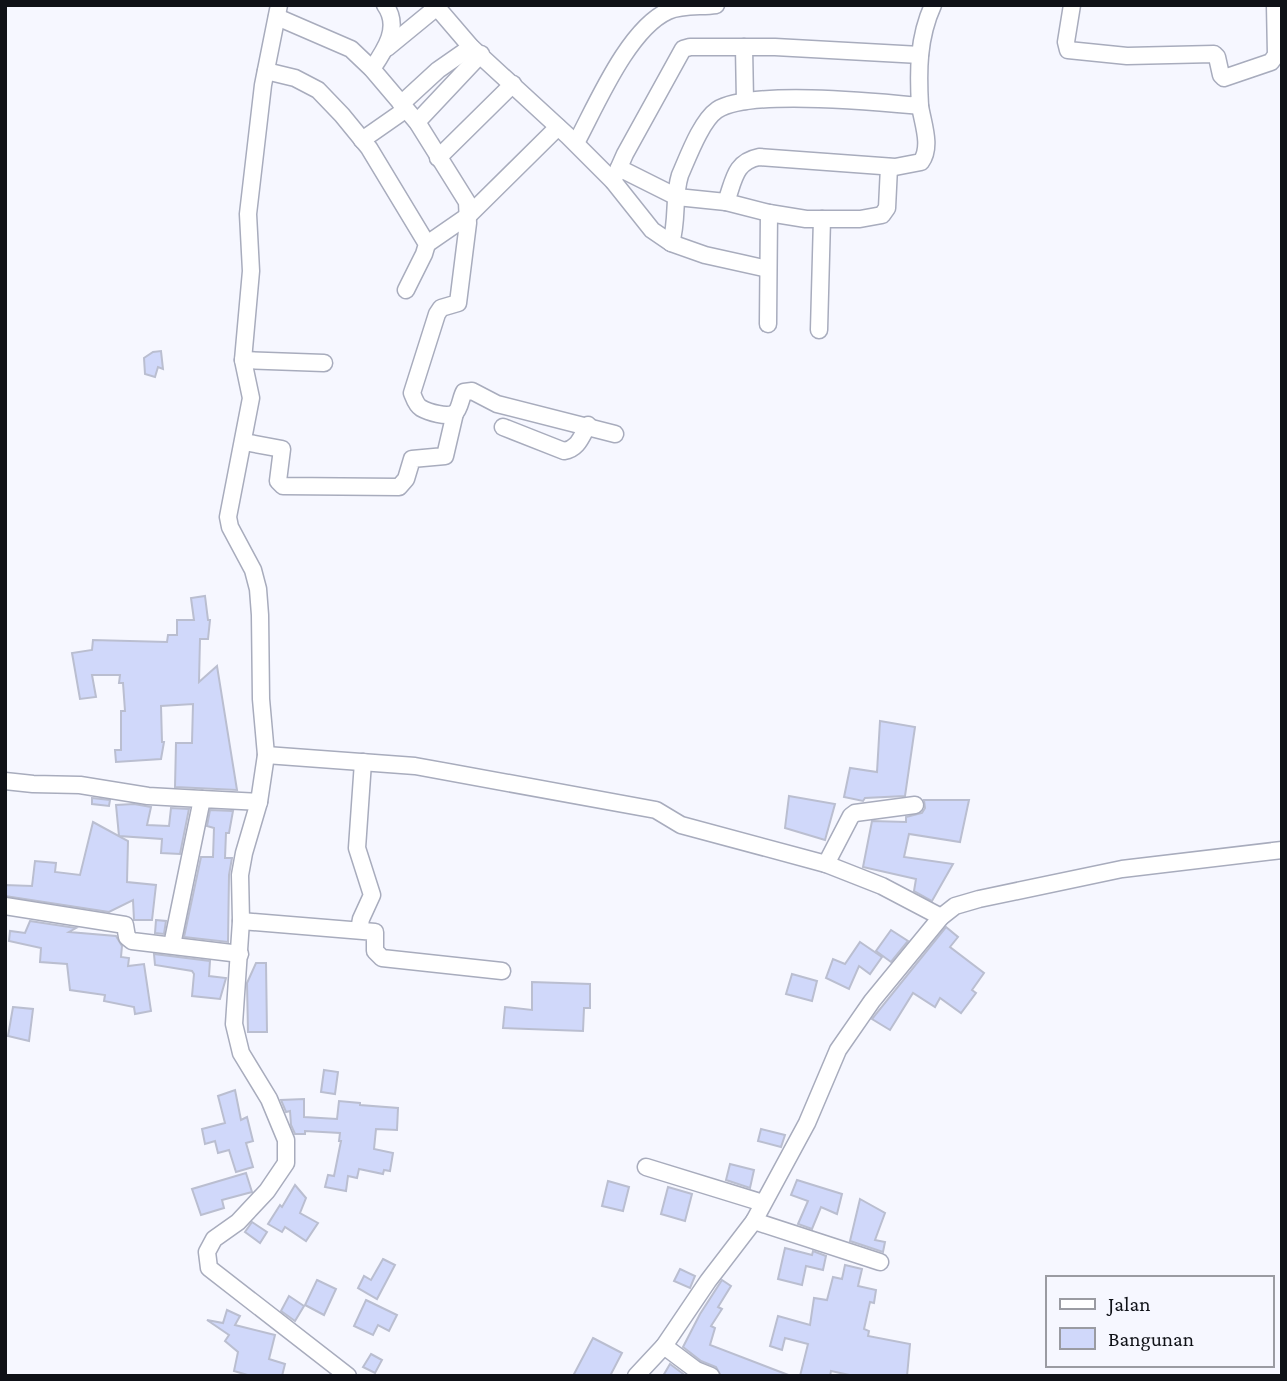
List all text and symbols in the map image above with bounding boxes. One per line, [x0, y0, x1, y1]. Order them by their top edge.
legend [1046, 1276, 1273, 1367]
text: Jalan [1106, 1292, 1150, 1316]
text: Bangunan [1108, 1327, 1194, 1351]

